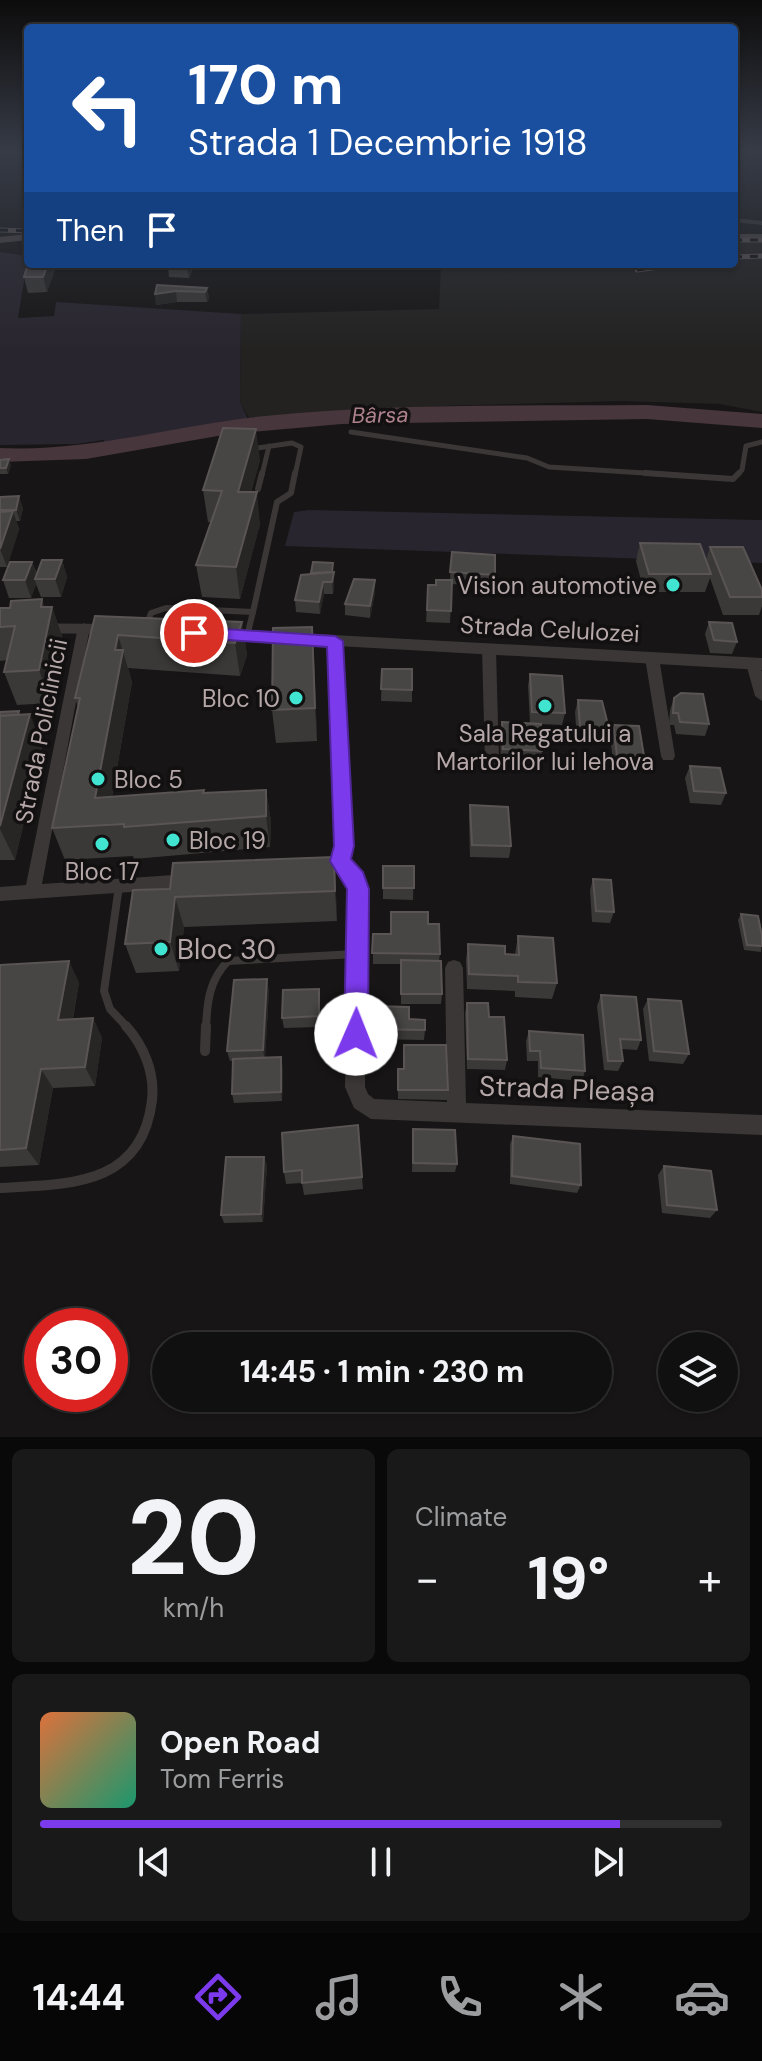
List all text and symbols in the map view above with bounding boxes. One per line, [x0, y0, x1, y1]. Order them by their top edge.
text: 170 m [188, 48, 343, 121]
icon: left [56, 56, 160, 160]
text: Strada 1 Decembrie 1918 [188, 119, 588, 166]
icon: arrive [140, 208, 184, 252]
text: Then [56, 211, 124, 250]
water label: Bârsa [351, 400, 409, 430]
place label: Vision automotive [457, 570, 657, 601]
marker: Vision automotive [664, 576, 682, 594]
pin [160, 599, 228, 667]
street label: Strada Celulozei [459, 609, 641, 649]
icon: arrive [172, 611, 216, 655]
street label: Strada Policlinicii [8, 636, 74, 826]
place label: Bloc 10 [202, 683, 280, 714]
marker: Bloc 10 [287, 689, 305, 707]
marker: Sala Regatului a Martorilor lui Iehova [536, 697, 554, 715]
place label: Sala Regatului a Martorilor lui Iehova [436, 718, 654, 777]
place label: Bloc 5 [114, 764, 183, 795]
marker: Bloc 5 [89, 770, 107, 788]
place label: Bloc 19 [189, 825, 266, 856]
marker: Bloc 19 [164, 831, 182, 849]
marker: Bloc 17 [93, 835, 111, 853]
place label: Bloc 17 [65, 856, 139, 887]
place label: Bloc 30 [177, 931, 276, 968]
marker: Bloc 30 [152, 940, 170, 958]
position arrow [314, 992, 398, 1076]
street label: Strada Pleașa [478, 1067, 656, 1111]
speed limit sign: 30 [24, 1308, 128, 1412]
map controls [658, 1332, 738, 1412]
button: layers [658, 1332, 738, 1412]
text: 14:45 · 1 min · 230 m [240, 1352, 524, 1391]
text: 20 [127, 1471, 260, 1606]
text: Climate [415, 1500, 507, 1534]
text: 19° [528, 1539, 609, 1618]
text: − [415, 1550, 439, 1608]
text: + [698, 1550, 722, 1608]
text: km/h [163, 1591, 224, 1625]
text: Open Road [160, 1723, 320, 1762]
text: Tom Ferris [160, 1762, 284, 1796]
icon: previous [132, 1840, 176, 1884]
icon: pause [359, 1840, 403, 1884]
icon: next [586, 1840, 630, 1884]
icon: directions [190, 1969, 246, 2025]
icon: music [311, 1969, 367, 2025]
icon: phone [432, 1969, 488, 2025]
icon: climate [553, 1969, 609, 2025]
icon: car [674, 1969, 730, 2025]
text: 14:44 [32, 1974, 125, 2021]

